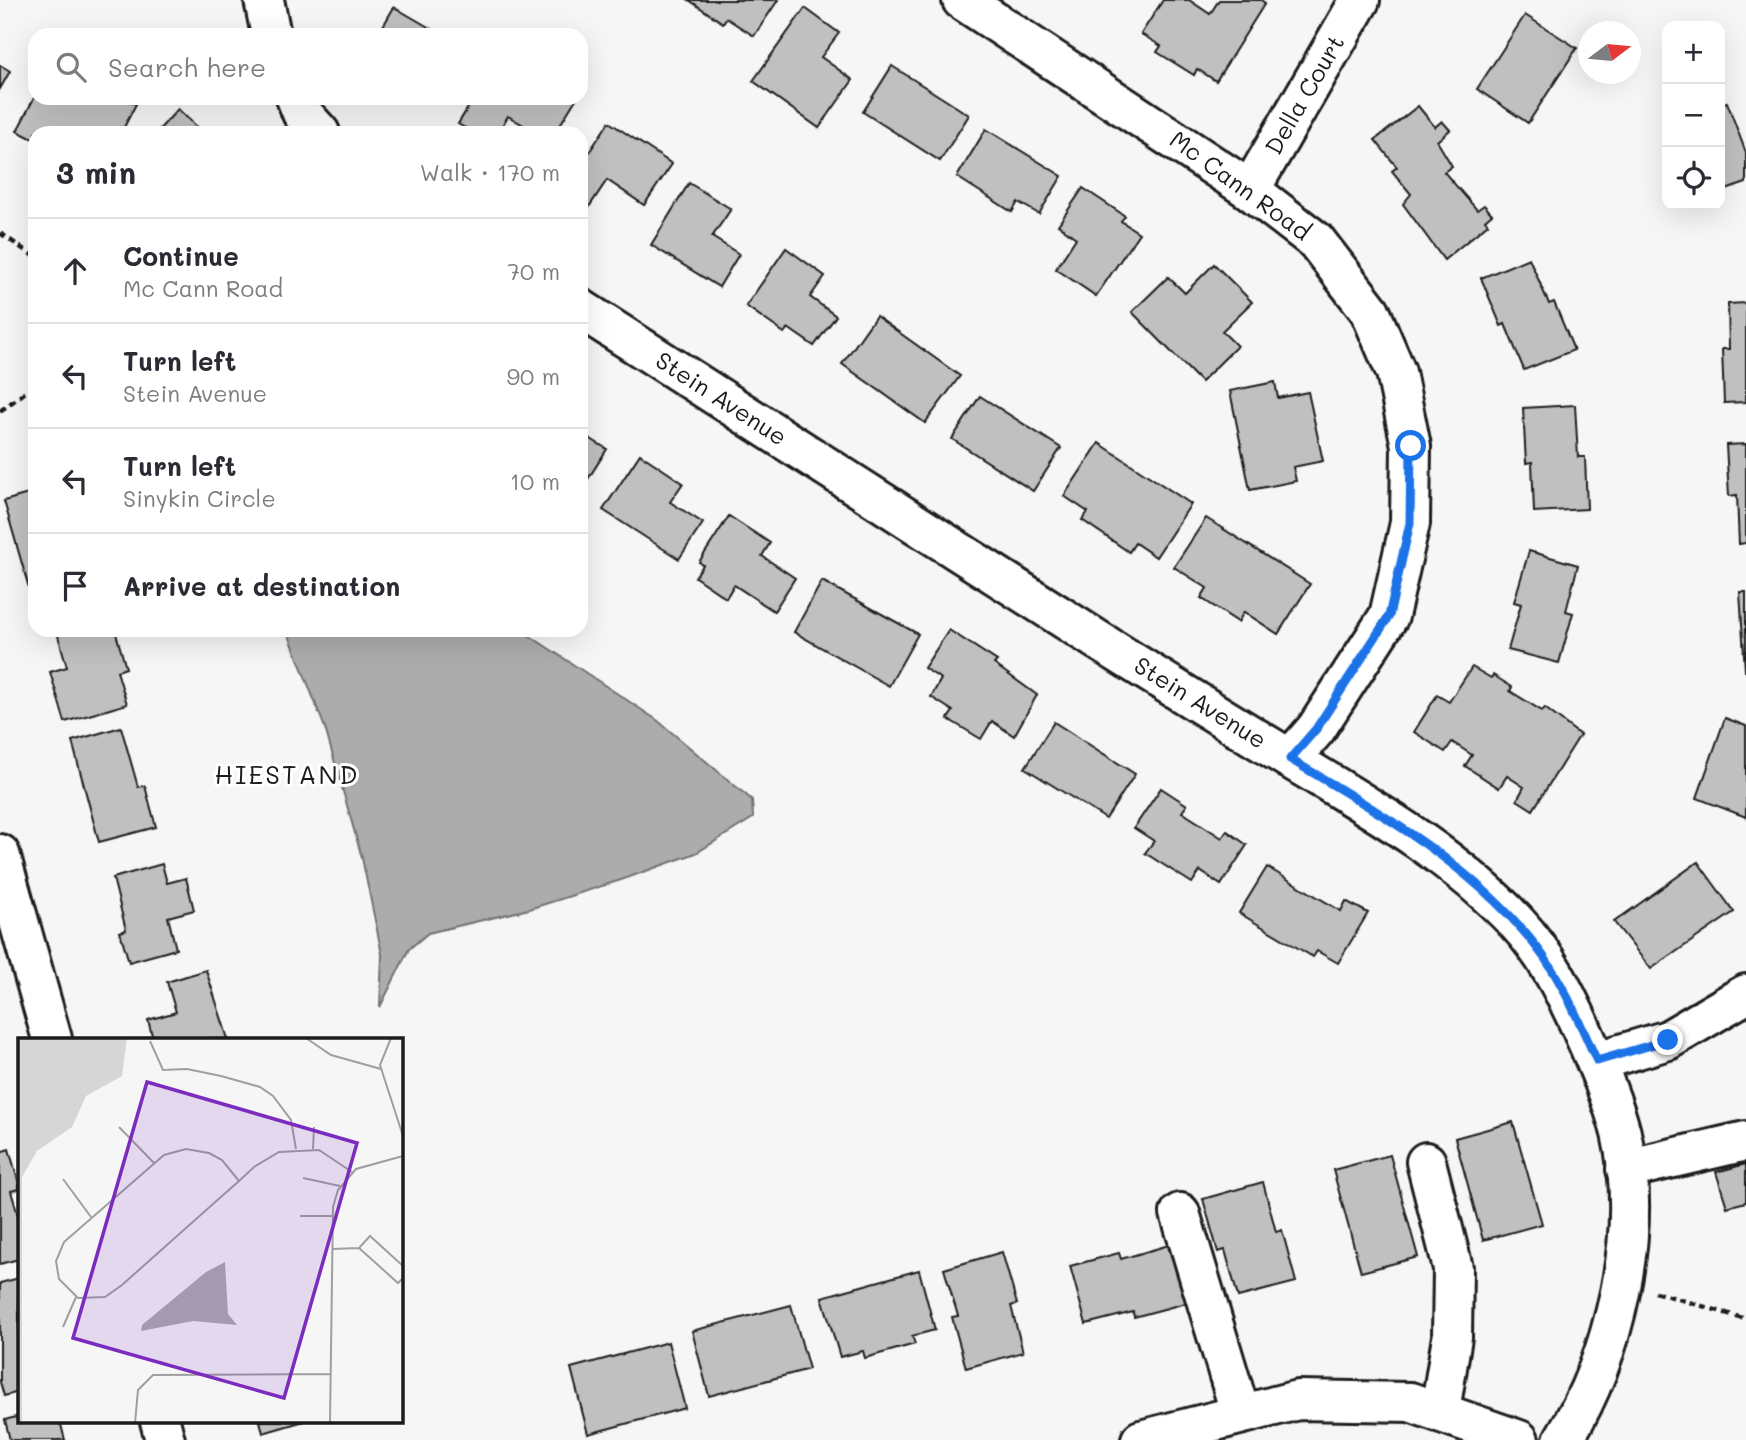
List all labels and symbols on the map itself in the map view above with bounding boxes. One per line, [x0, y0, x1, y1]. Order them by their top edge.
north arrow [1578, 21, 1641, 84]
street label: Della Court [1257, 29, 1350, 160]
street label: Mc Cann Road [1164, 123, 1318, 246]
street label: Stein Avenue [650, 344, 793, 452]
route start [1395, 430, 1426, 461]
street label: Stein Avenue [1129, 649, 1273, 755]
district label: HIESTAND [215, 757, 360, 791]
route end [1652, 1024, 1683, 1055]
inset map [18, 1038, 402, 1422]

